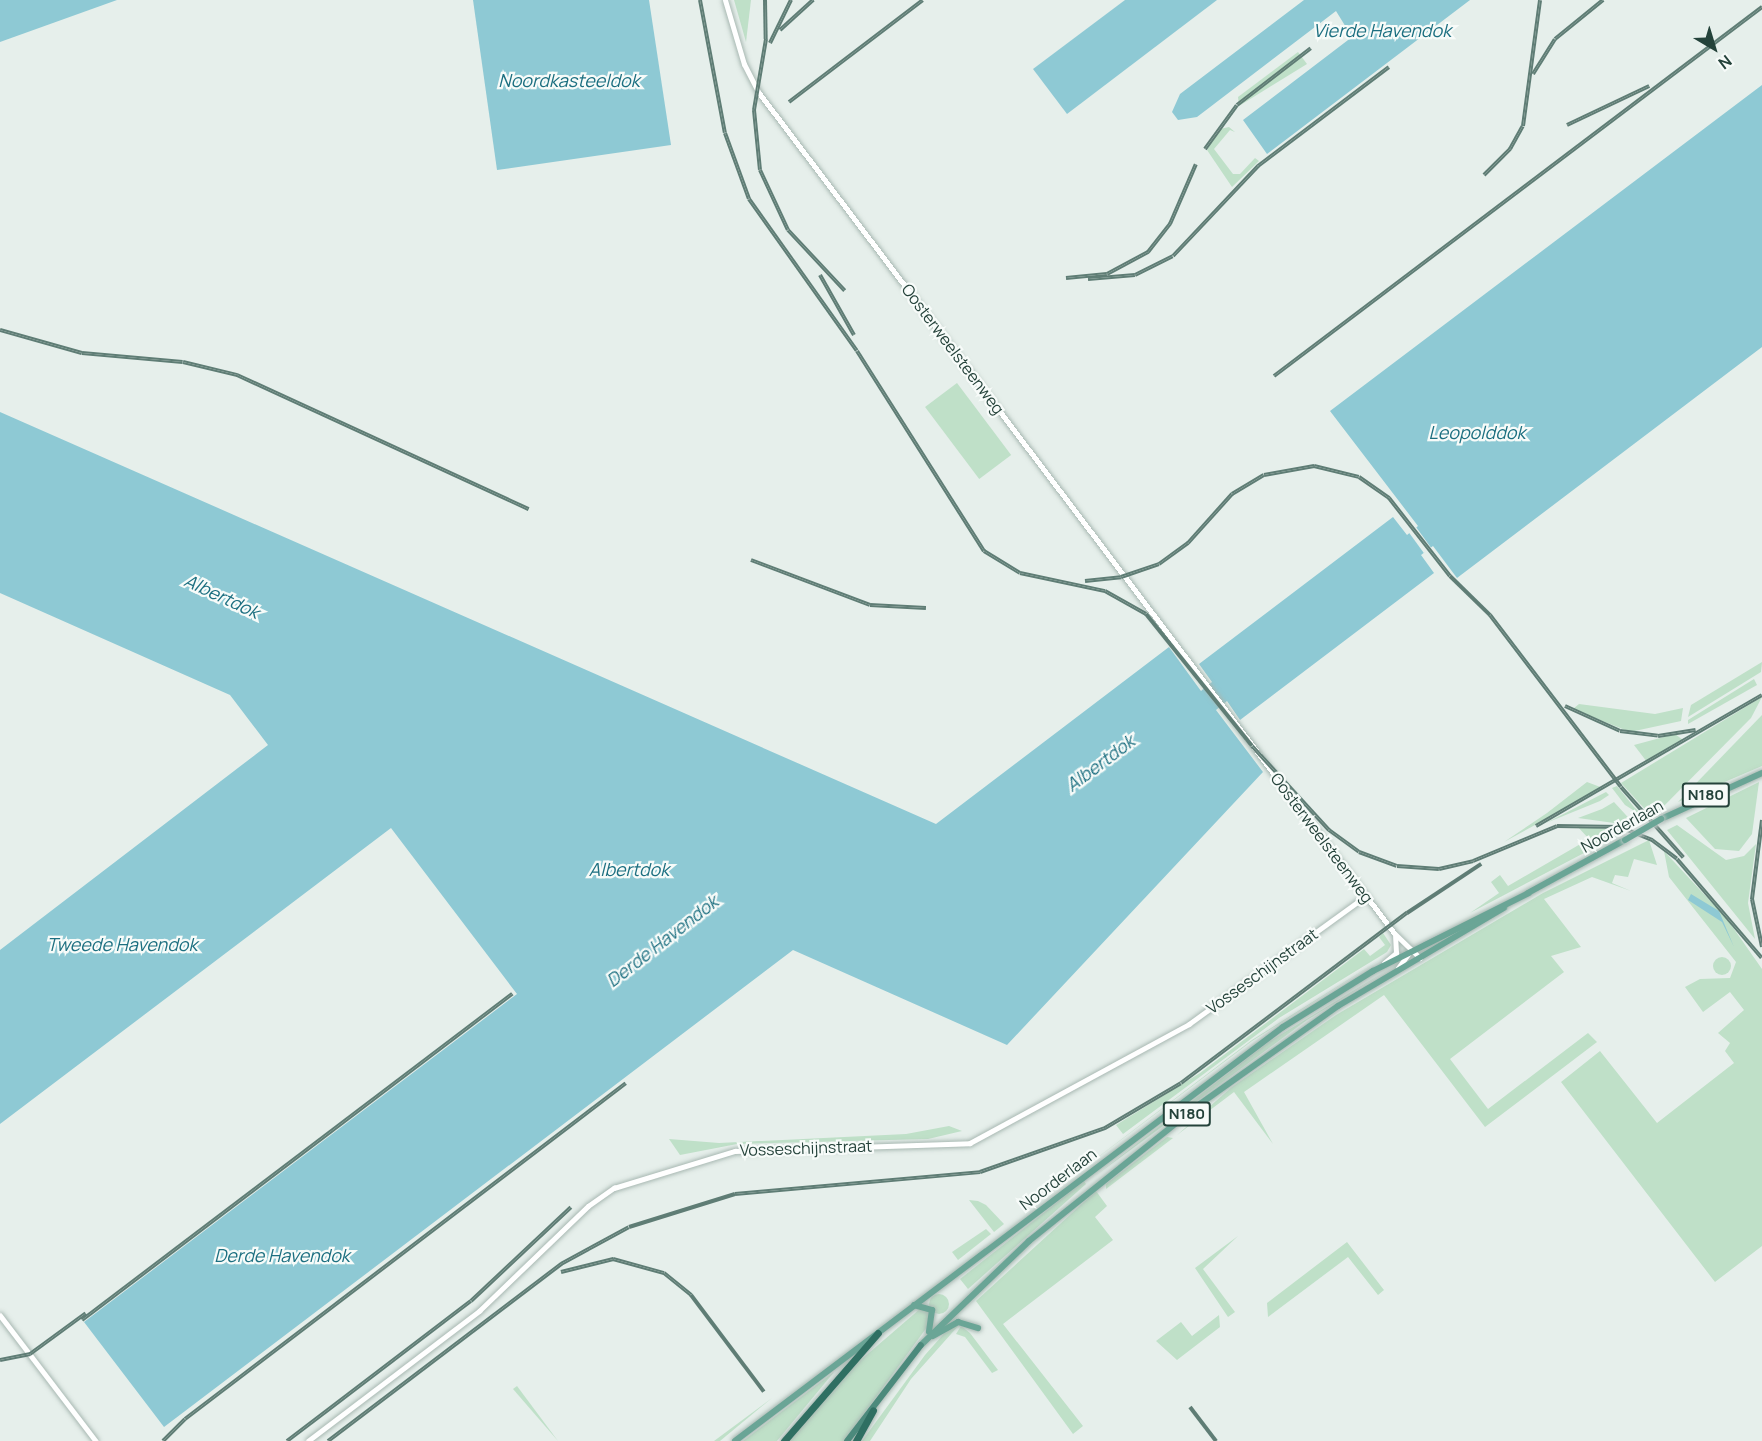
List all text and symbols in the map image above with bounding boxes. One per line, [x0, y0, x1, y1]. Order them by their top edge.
north arrow [1684, 18, 1744, 78]
water label: Vierde Havendok [1313, 19, 1451, 41]
text: N [1714, 50, 1736, 74]
water label: Noordkasteeldok [498, 69, 640, 91]
street label: Oosterweelsteenweg [898, 280, 1008, 418]
water label: Leopolddok [1429, 421, 1525, 443]
water label: Albertdok [181, 569, 263, 623]
water label: Albertdok [1061, 730, 1139, 796]
street label: Oosterweelsteenweg [1267, 769, 1377, 907]
road number: N180 [1680, 783, 1732, 807]
street label: Noorderlaan [1578, 796, 1666, 856]
water label: Albertdok [589, 858, 669, 880]
water label: Derde Havendok [602, 891, 722, 991]
street label: Vosseschijnstraat [1203, 924, 1321, 1018]
water label: Tweede Havendok [47, 933, 197, 955]
road number: N180 [1162, 1102, 1212, 1126]
street label: Vosseschijnstraat [739, 1136, 873, 1160]
street label: Noorderlaan [1016, 1144, 1100, 1214]
water label: Derde Havendok [214, 1244, 350, 1266]

